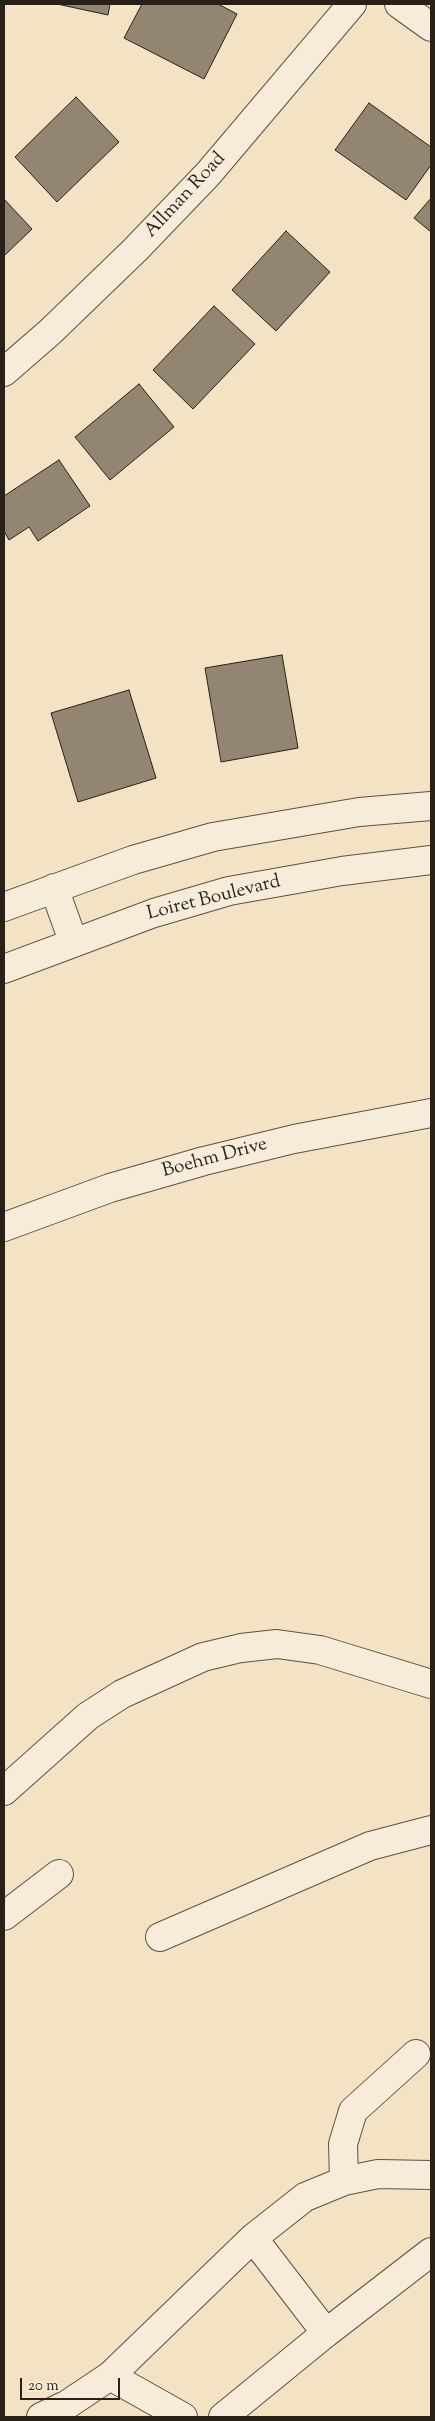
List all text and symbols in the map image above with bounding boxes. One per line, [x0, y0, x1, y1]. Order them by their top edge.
street label: Allman Road [141, 149, 231, 243]
street label: Loiret Boulevard [145, 871, 283, 927]
street label: Boehm Drive [160, 1134, 270, 1184]
scale bar [22, 2368, 122, 2400]
text: 20 m [28, 2376, 59, 2397]

